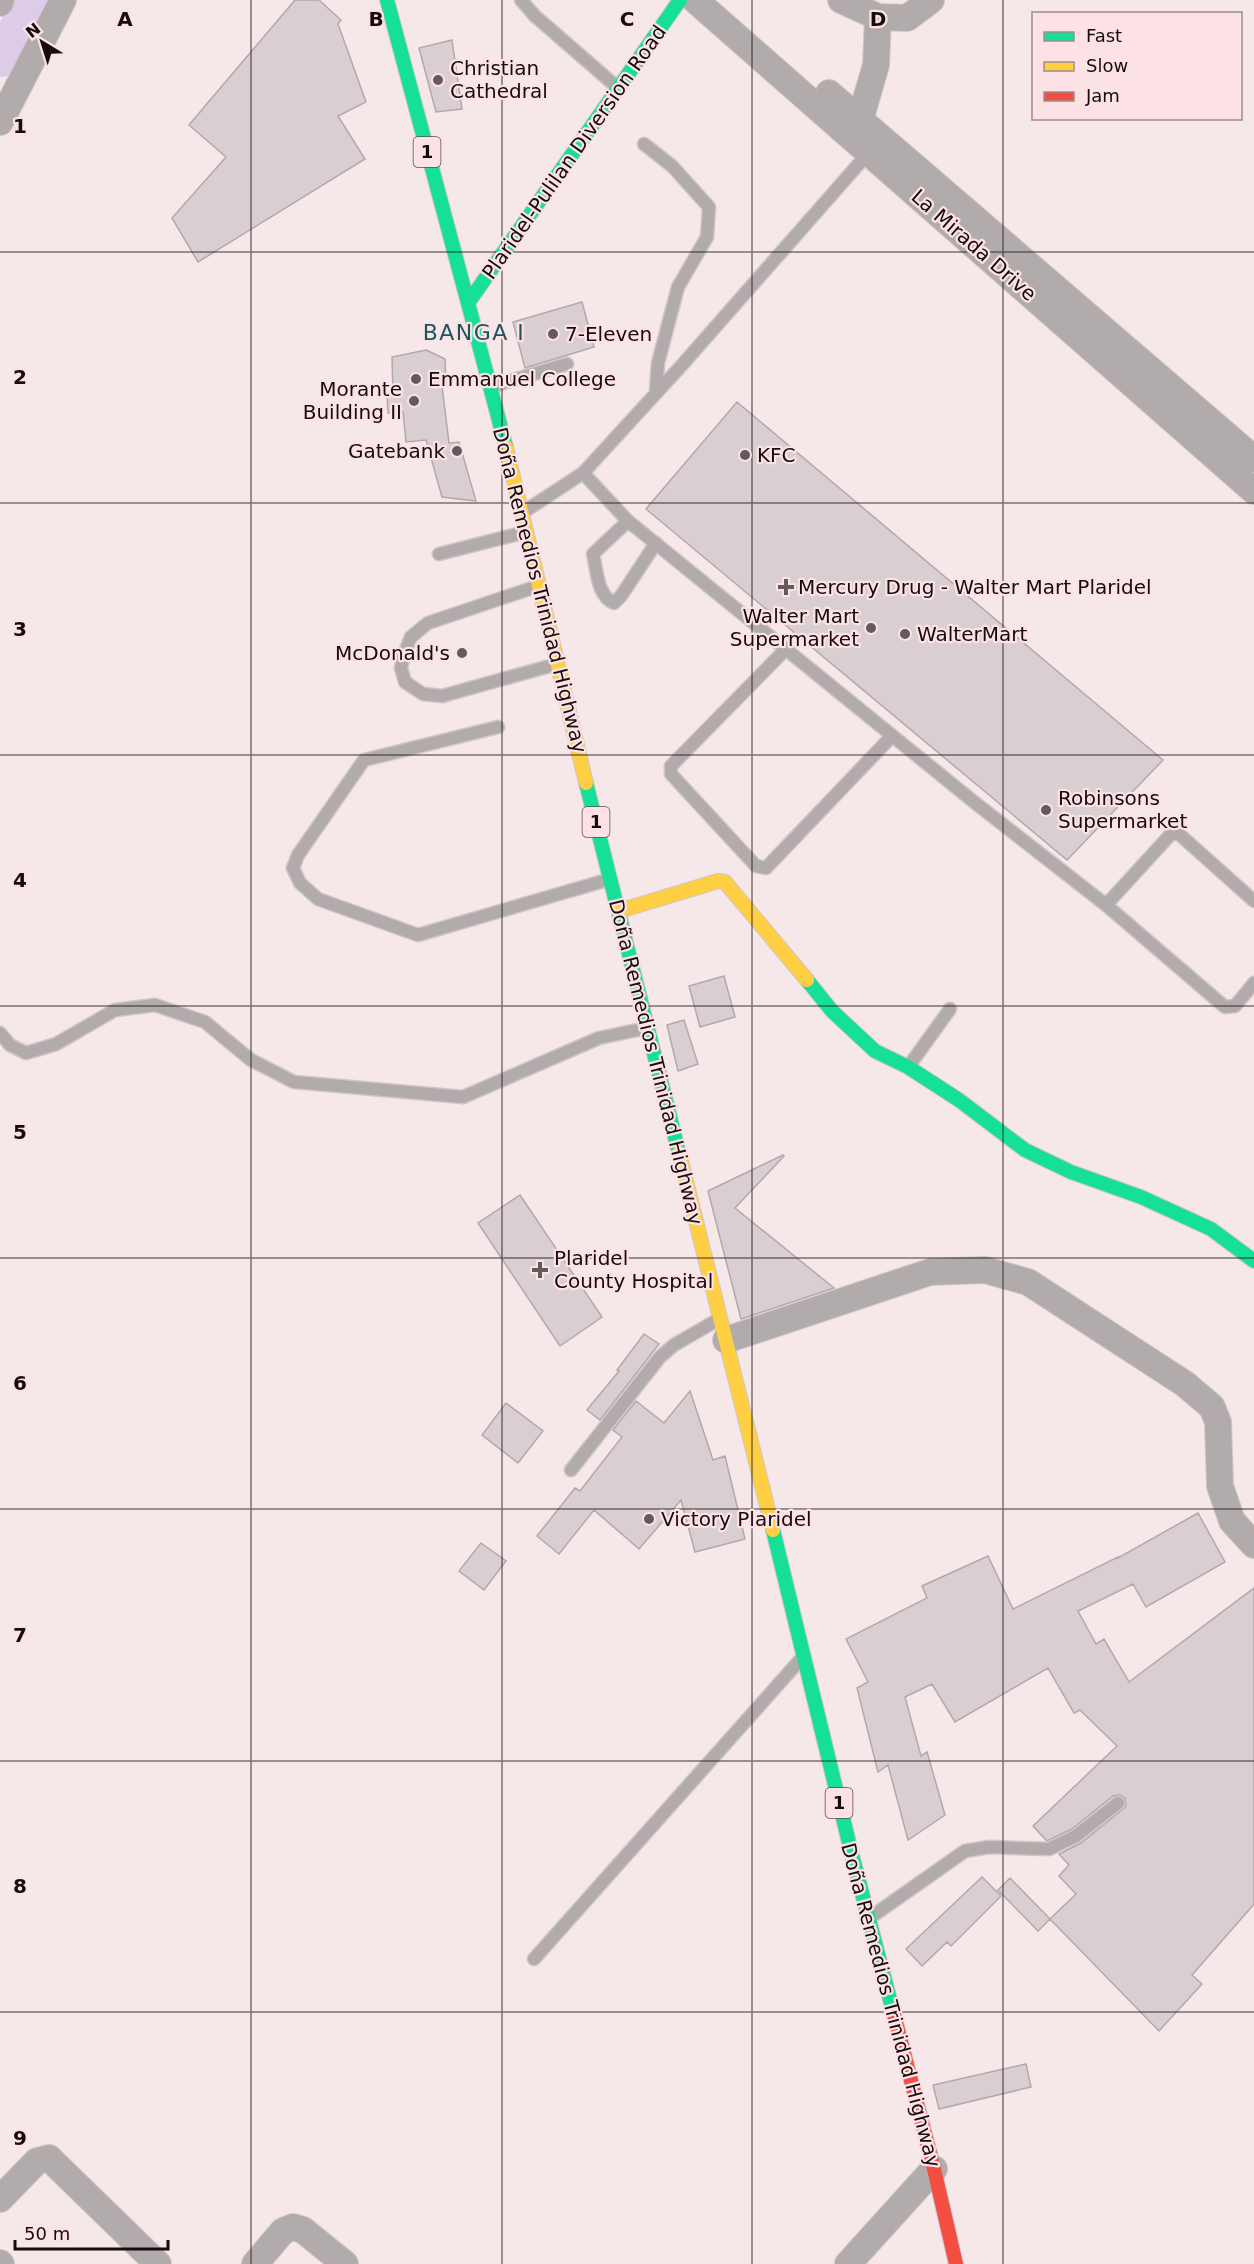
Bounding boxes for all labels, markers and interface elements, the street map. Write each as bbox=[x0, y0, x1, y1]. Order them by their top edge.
text: A bbox=[117, 7, 133, 31]
text: B bbox=[368, 7, 384, 31]
text: C bbox=[620, 7, 634, 31]
text: D bbox=[870, 7, 886, 31]
north arrow bbox=[12, 12, 72, 72]
legend bbox=[1032, 12, 1242, 120]
text: N bbox=[22, 19, 44, 42]
street label: Plaridel-Pulilan Diversion Road bbox=[477, 20, 671, 284]
text: Fast bbox=[1086, 25, 1122, 46]
text: Slow bbox=[1086, 55, 1128, 76]
place label: Christian Cathedral bbox=[450, 56, 548, 103]
marker: Christian Cathedral bbox=[431, 73, 445, 87]
text: Jam bbox=[1085, 85, 1120, 106]
text: 1 bbox=[13, 114, 27, 138]
road number: 1 bbox=[414, 137, 440, 167]
street label: La Mirada Drive bbox=[907, 184, 1041, 306]
district label: BANGA I bbox=[423, 320, 525, 345]
place label: 7-Eleven bbox=[565, 322, 652, 346]
marker: 7-Eleven bbox=[546, 327, 560, 341]
text: 2 bbox=[13, 365, 27, 389]
place label: Emmanuel College bbox=[428, 367, 616, 391]
marker: Emmanuel College bbox=[409, 372, 423, 386]
place label: Morante Building II bbox=[303, 377, 402, 424]
marker: Morante Building II bbox=[407, 394, 421, 408]
street label: Doña Remedios Trinidad Highway bbox=[488, 425, 592, 756]
place label: Gatebank bbox=[348, 439, 445, 463]
place label: KFC bbox=[757, 443, 796, 467]
marker: Gatebank bbox=[450, 444, 464, 458]
marker: KFC bbox=[738, 448, 752, 462]
place label: Mercury Drug - Walter Mart Plaridel bbox=[798, 575, 1152, 599]
marker: Mercury Drug - Walter Mart Plaridel bbox=[779, 580, 793, 594]
place label: Walter Mart Supermarket bbox=[730, 604, 859, 651]
text: 3 bbox=[13, 617, 27, 641]
marker: Walter Mart Supermarket bbox=[864, 621, 878, 635]
place label: WalterMart bbox=[917, 622, 1027, 646]
marker: WalterMart bbox=[898, 627, 912, 641]
place label: McDonald's bbox=[335, 641, 450, 665]
marker: McDonald's bbox=[455, 646, 469, 660]
place label: Robinsons Supermarket bbox=[1058, 786, 1187, 833]
marker: Robinsons Supermarket bbox=[1039, 803, 1053, 817]
road number: 1 bbox=[582, 807, 610, 837]
text: 4 bbox=[13, 868, 27, 892]
street label: Doña Remedios Trinidad Highway bbox=[604, 897, 708, 1228]
text: 5 bbox=[13, 1120, 27, 1144]
place label: Plaridel County Hospital bbox=[554, 1246, 713, 1293]
marker: Plaridel County Hospital bbox=[531, 1261, 549, 1279]
text: 6 bbox=[13, 1371, 27, 1395]
place label: Victory Plaridel bbox=[661, 1507, 812, 1531]
marker: Victory Plaridel bbox=[642, 1512, 656, 1526]
text: 7 bbox=[13, 1623, 27, 1647]
road number: 1 bbox=[826, 1788, 852, 1818]
street label: Doña Remedios Trinidad Highway bbox=[836, 1840, 946, 2170]
text: 8 bbox=[13, 1874, 27, 1898]
text: 9 bbox=[13, 2126, 27, 2150]
scale bar bbox=[15, 2213, 168, 2251]
text: 50 m bbox=[24, 2223, 70, 2244]

